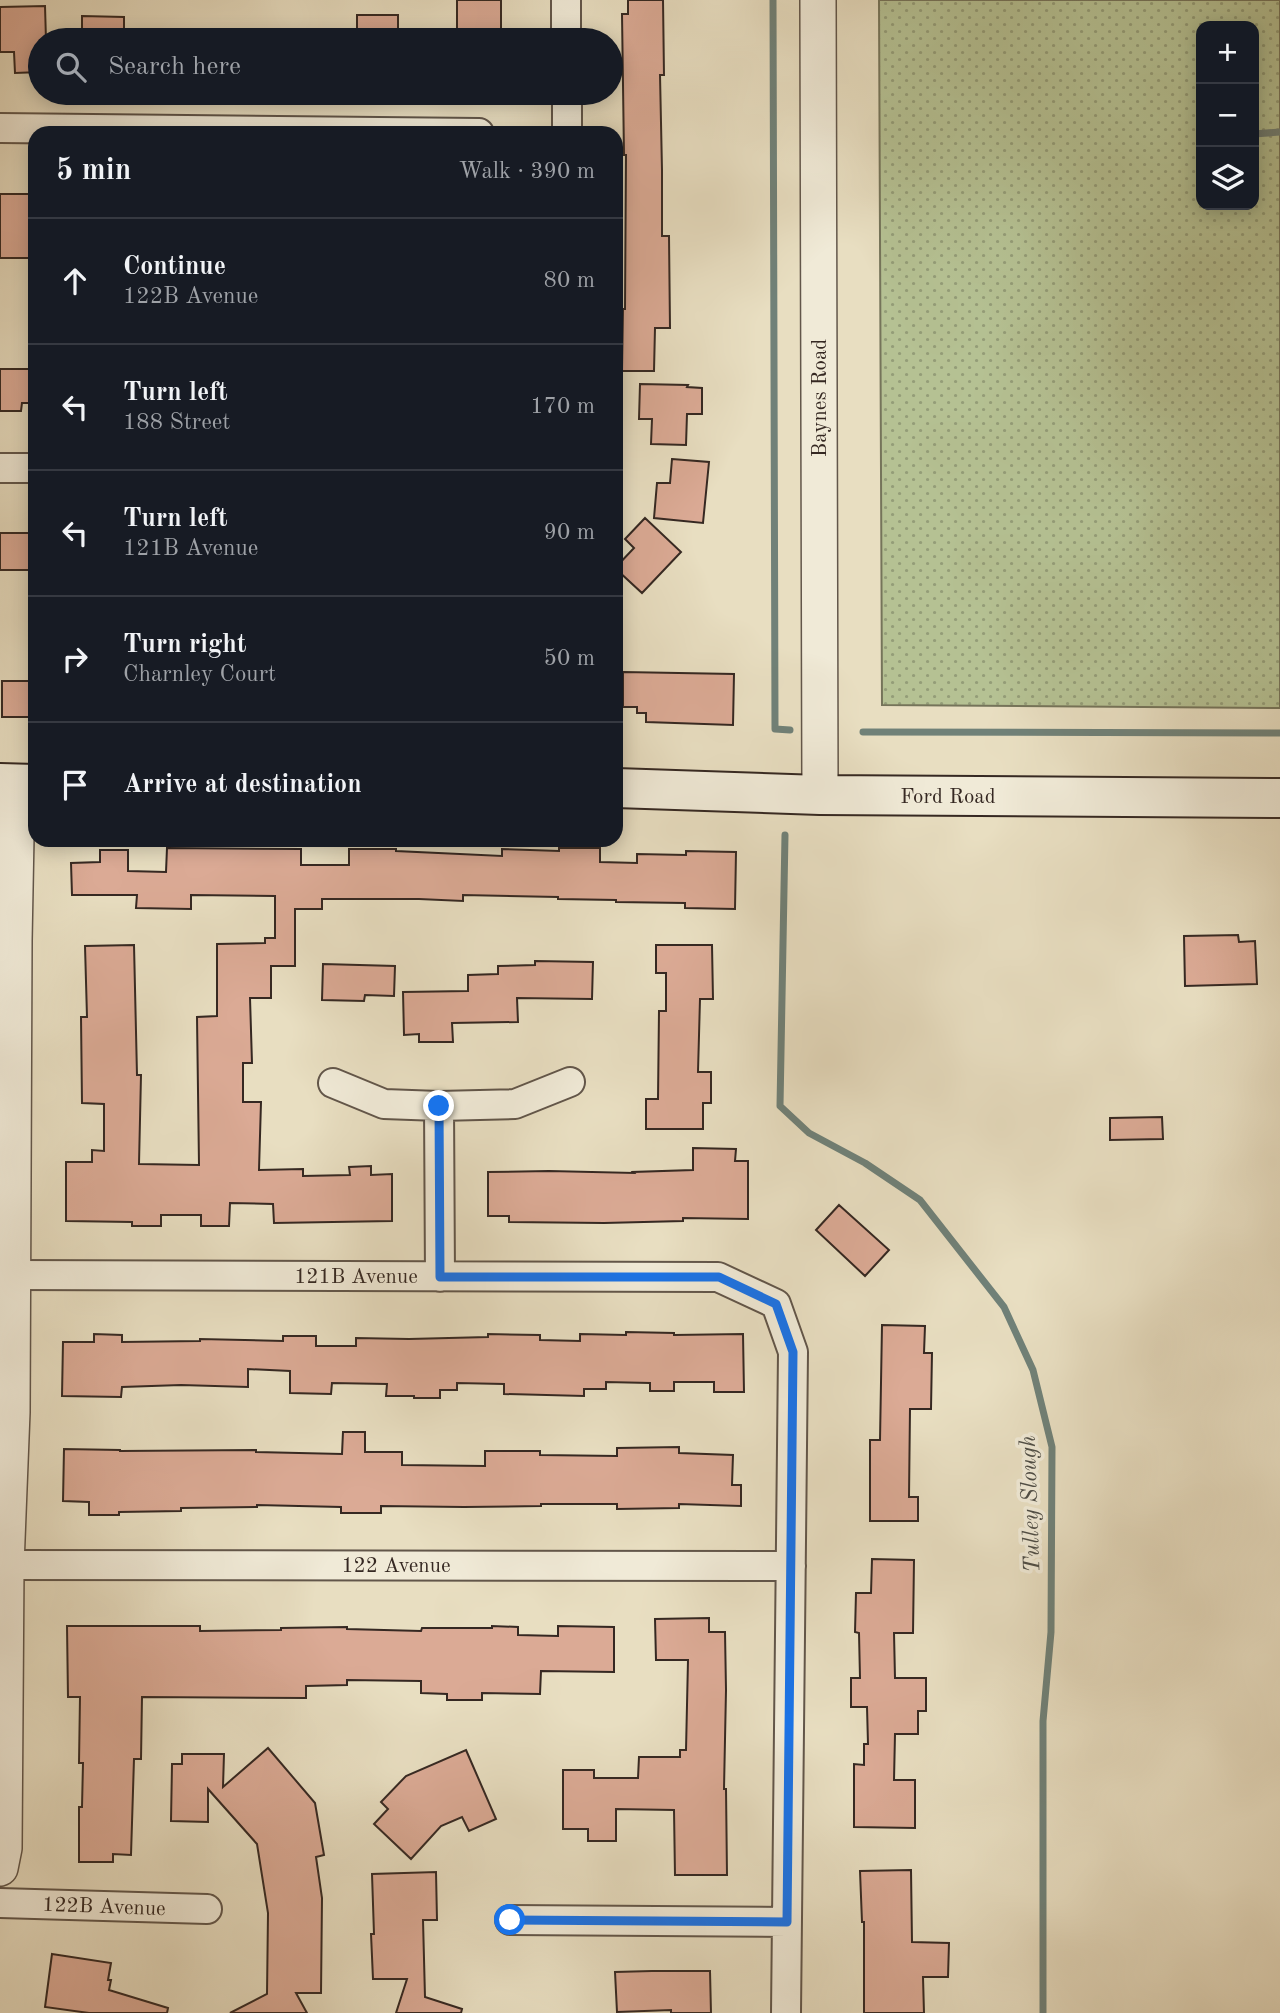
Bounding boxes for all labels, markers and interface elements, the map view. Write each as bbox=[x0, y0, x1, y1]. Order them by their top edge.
map controls bbox=[1196, 21, 1259, 210]
button: + bbox=[1196, 21, 1259, 84]
search box bbox=[28, 28, 623, 105]
icon: search bbox=[52, 48, 90, 86]
text: Search here bbox=[108, 54, 241, 80]
button: − bbox=[1196, 84, 1259, 147]
button: layers bbox=[1196, 147, 1259, 210]
text: 5 min bbox=[56, 156, 131, 186]
text: Walk · 390 m bbox=[459, 160, 595, 183]
text: Continue bbox=[123, 254, 226, 280]
icon: ahead bbox=[56, 262, 94, 300]
text: 80 m bbox=[544, 269, 595, 292]
text: 122B Avenue bbox=[123, 285, 258, 308]
street label: Baynes Road bbox=[810, 339, 831, 457]
text: Turn left bbox=[123, 380, 228, 406]
icon: left bbox=[56, 388, 94, 426]
text: 170 m bbox=[530, 395, 595, 418]
text: 188 Street bbox=[123, 411, 230, 434]
text: Turn left bbox=[123, 506, 228, 532]
icon: left bbox=[56, 514, 94, 552]
text: 90 m bbox=[544, 521, 595, 544]
text: 121B Avenue bbox=[123, 537, 258, 560]
text: Turn right bbox=[123, 632, 246, 658]
icon: right bbox=[56, 640, 94, 678]
text: 50 m bbox=[544, 647, 595, 670]
text: Charnley Court bbox=[123, 663, 276, 686]
icon: arrive bbox=[56, 766, 94, 804]
text: Arrive at destination bbox=[123, 772, 362, 798]
street label: Ford Road bbox=[900, 787, 996, 808]
route end bbox=[423, 1090, 454, 1121]
street label: 121B Avenue bbox=[294, 1267, 418, 1288]
water label: Tulley Slough bbox=[1017, 1435, 1045, 1573]
street label: 122 Avenue bbox=[341, 1556, 451, 1577]
street label: 122B Avenue bbox=[42, 1895, 166, 1920]
route start bbox=[494, 1904, 525, 1935]

